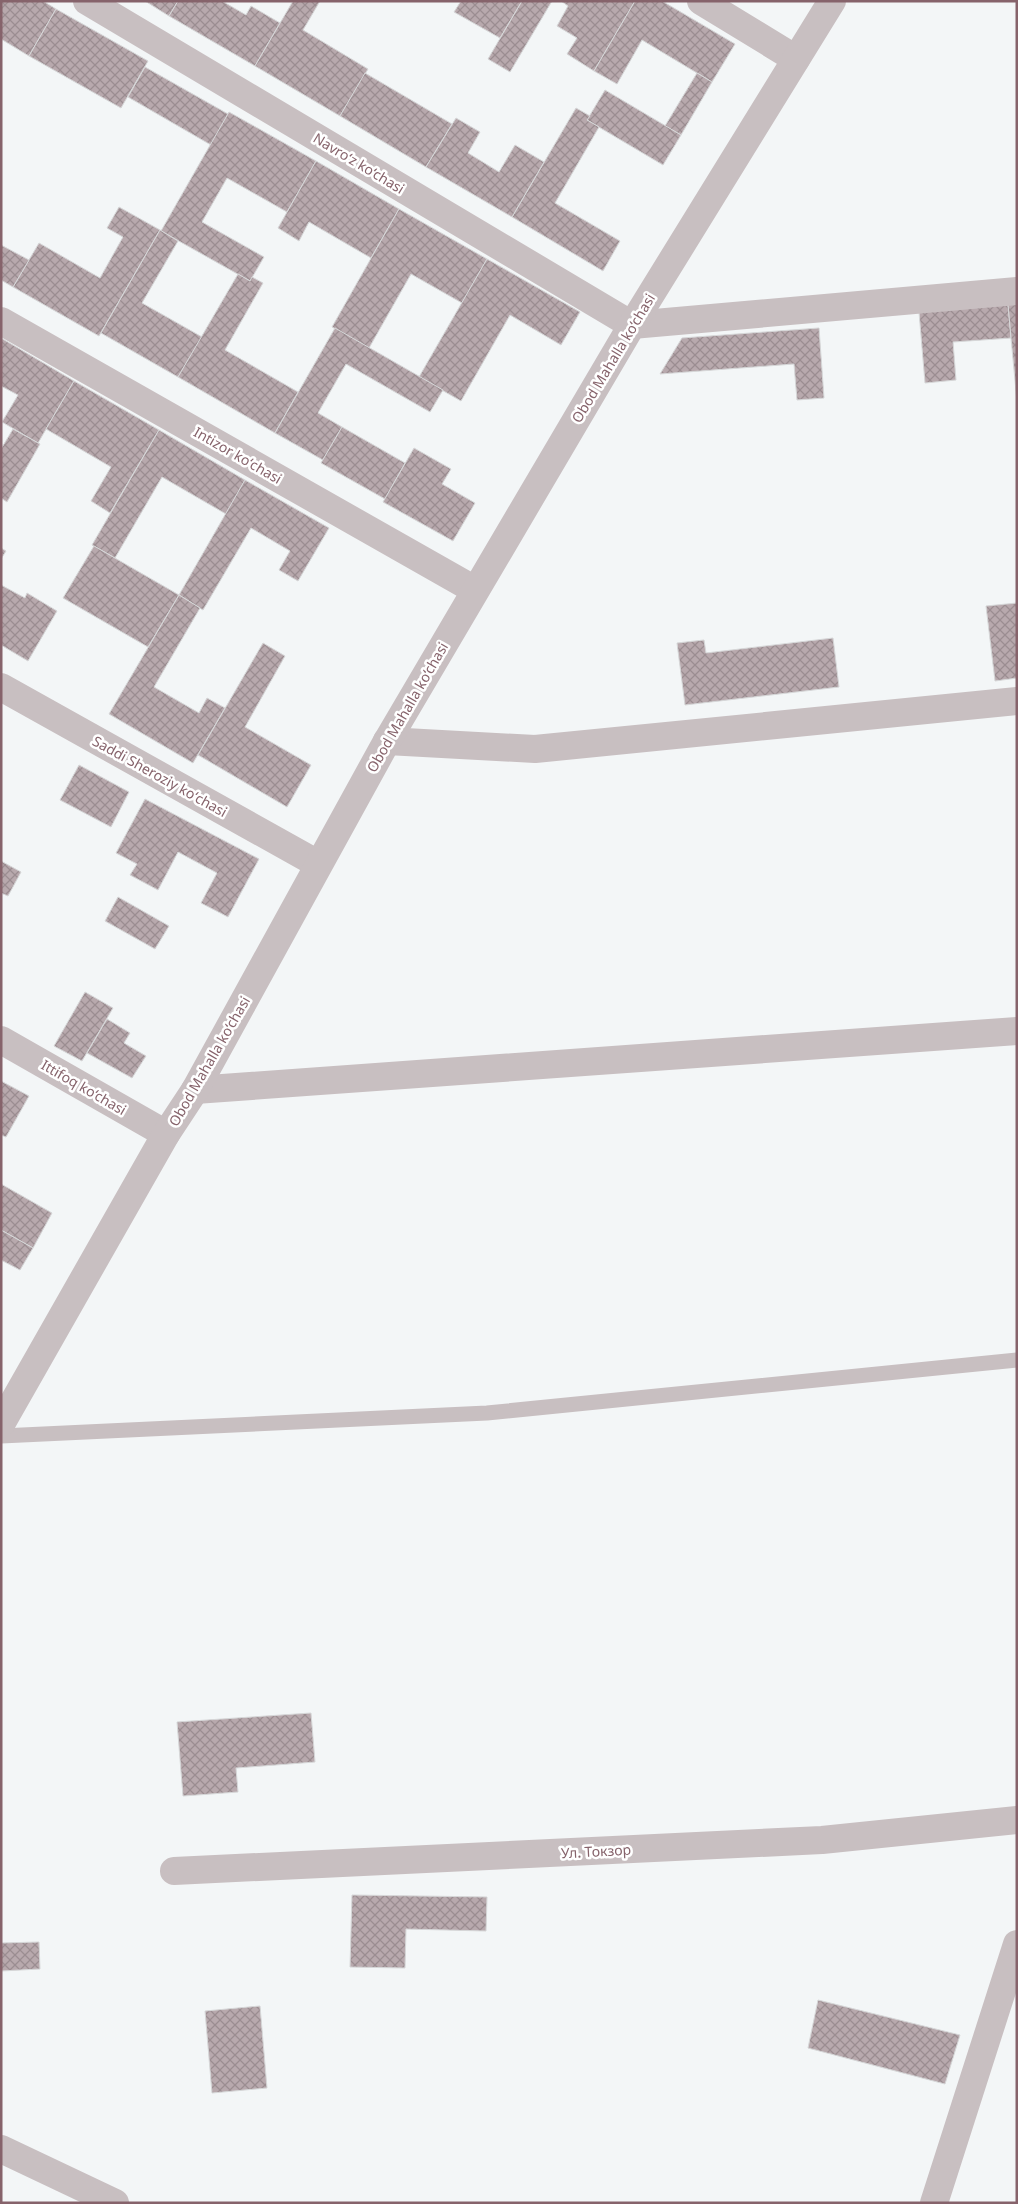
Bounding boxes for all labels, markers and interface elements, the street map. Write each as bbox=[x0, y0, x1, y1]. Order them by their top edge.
street label: Navro‘z ko‘chasi bbox=[310, 128, 408, 198]
street label: Obod Mahalla ko‘chasi bbox=[567, 290, 659, 426]
street label: Intizor koʻchasi bbox=[191, 422, 285, 488]
street label: Obod Mahalla ko‘chasi bbox=[362, 639, 452, 775]
street label: Saddi Sheroziy koʻchasi bbox=[89, 731, 231, 821]
street label: Obod Mahalla ko‘chasi bbox=[164, 993, 254, 1129]
street label: Ittifoq ko‘chasi bbox=[38, 1055, 130, 1119]
street label: Ул. Токзор bbox=[560, 1840, 632, 1862]

